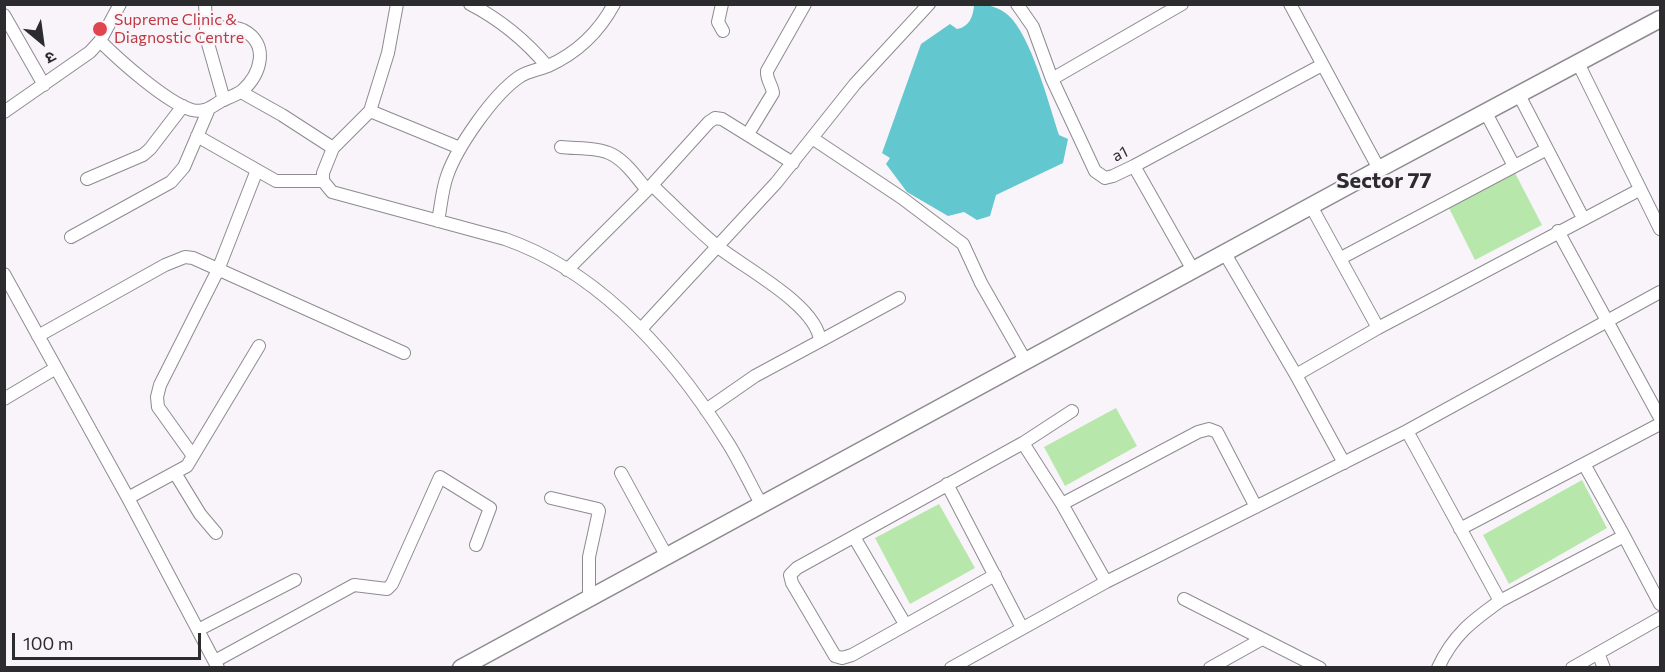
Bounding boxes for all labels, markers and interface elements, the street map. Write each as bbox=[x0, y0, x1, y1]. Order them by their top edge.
place label: Supreme Clinic & Diagnostic Centre bbox=[114, 10, 244, 48]
north arrow bbox=[12, 12, 72, 72]
marker: Supreme Clinic & Diagnostic Centre bbox=[91, 20, 109, 38]
text: उ bbox=[42, 48, 60, 69]
street label: a1 bbox=[1109, 142, 1131, 166]
district label: Sector 77 bbox=[1336, 168, 1432, 194]
scale bar bbox=[15, 621, 204, 659]
text: 100 m bbox=[23, 632, 73, 654]

